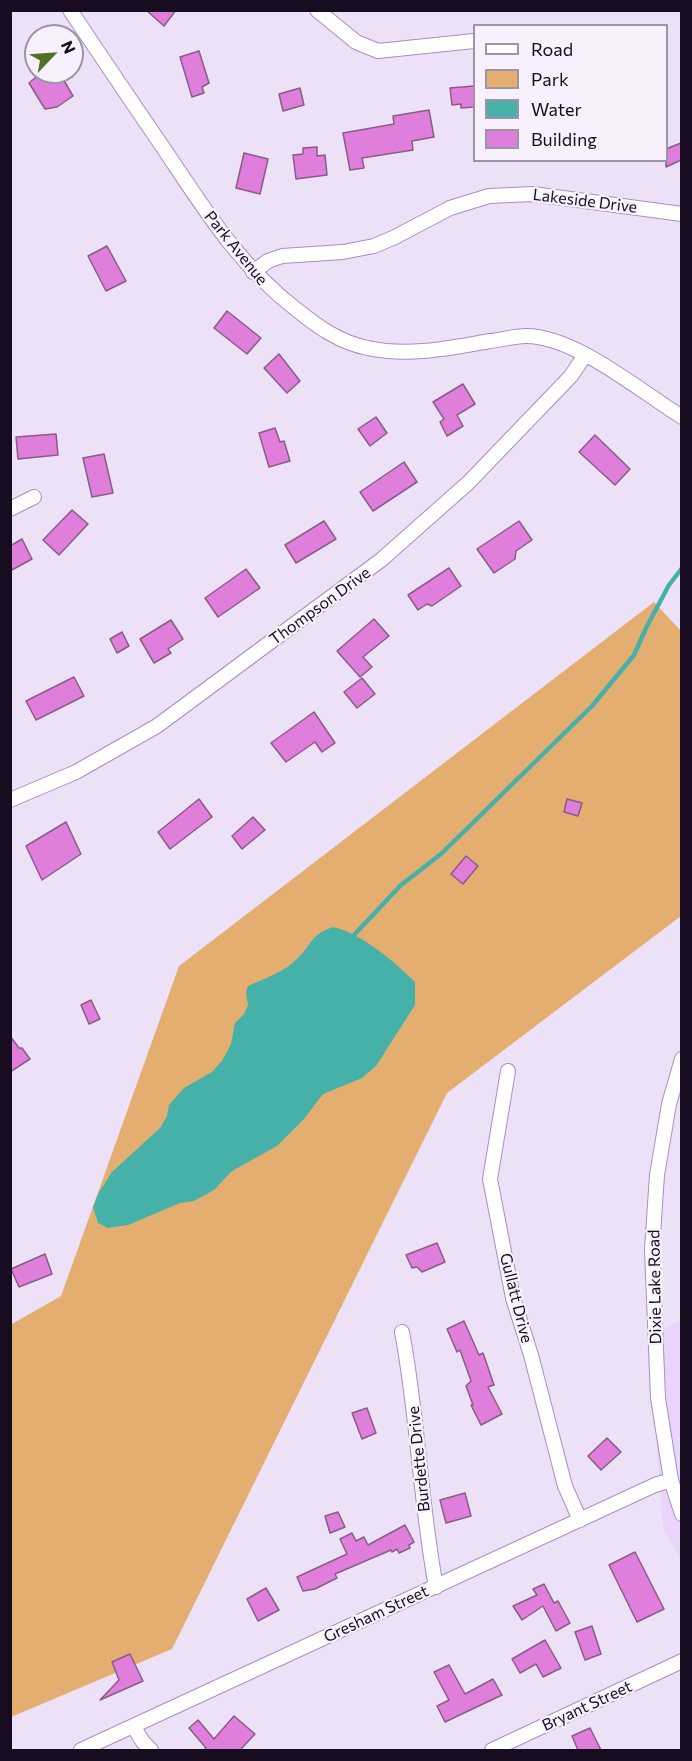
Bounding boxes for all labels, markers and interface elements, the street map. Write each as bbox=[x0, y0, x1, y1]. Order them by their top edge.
north arrow bbox=[24, 24, 84, 84]
legend bbox=[473, 24, 668, 162]
text: N bbox=[58, 38, 80, 56]
text: Road bbox=[531, 38, 573, 60]
text: Park bbox=[531, 68, 569, 90]
text: Water bbox=[531, 98, 582, 120]
text: Building bbox=[531, 128, 597, 150]
street label: Lakeside Drive bbox=[532, 185, 638, 217]
street label: Park Avenue bbox=[200, 207, 272, 289]
street label: Thompson Drive bbox=[266, 563, 374, 649]
street label: Dixie Lake Road bbox=[644, 1229, 666, 1345]
street label: Gullatt Drive bbox=[496, 1251, 536, 1345]
street label: Burdette Drive bbox=[404, 1405, 434, 1513]
street label: Gresham Street bbox=[321, 1581, 431, 1647]
street label: Bryant Street bbox=[539, 1677, 635, 1735]

